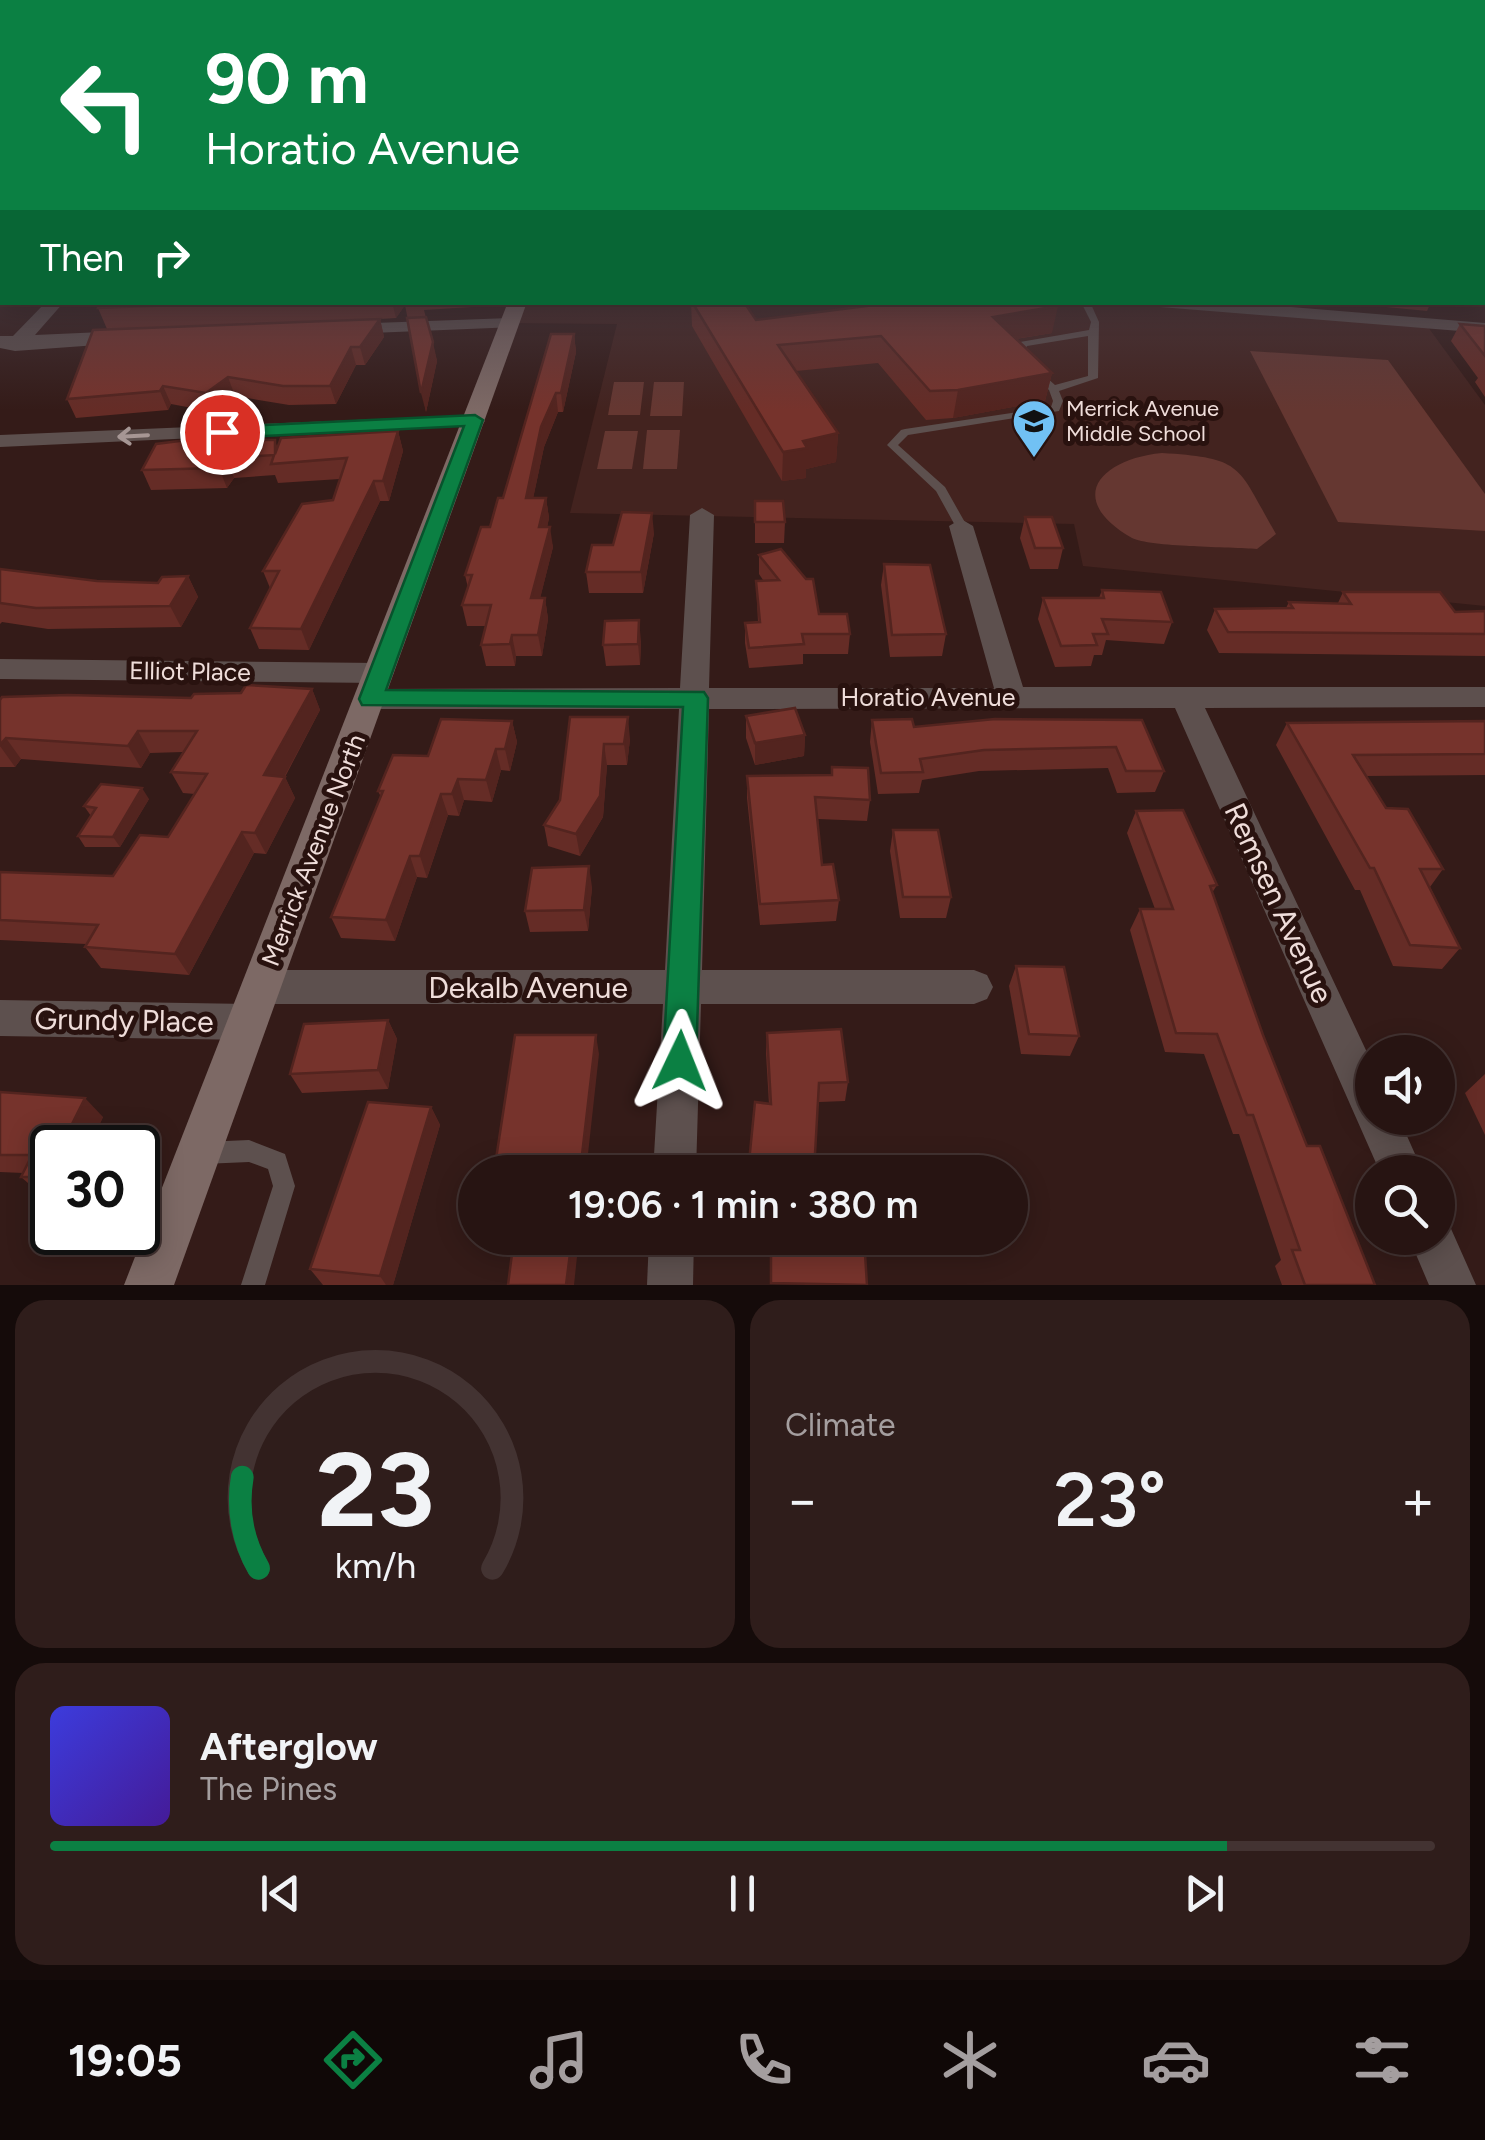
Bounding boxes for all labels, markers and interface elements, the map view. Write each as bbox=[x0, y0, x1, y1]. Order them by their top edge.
text: 90 m bbox=[205, 36, 369, 121]
icon: left bbox=[40, 40, 170, 170]
text: Horatio Avenue bbox=[205, 121, 520, 175]
icon: right bbox=[144, 230, 199, 285]
text: Then bbox=[40, 235, 124, 281]
pin bbox=[180, 390, 265, 475]
place label: Merrick Avenue Middle School bbox=[1066, 395, 1219, 447]
school or university icon: Merrick Avenue Middle School bbox=[1011, 398, 1057, 459]
icon: arrive bbox=[195, 405, 250, 460]
one-way arrow bbox=[117, 427, 149, 446]
street label: Elliot Place bbox=[129, 655, 251, 687]
street label: Horatio Avenue bbox=[841, 682, 1015, 712]
street label: Merrick Avenue North bbox=[255, 730, 371, 970]
street label: Remsen Avenue bbox=[1216, 797, 1342, 1009]
street label: Dekalb Avenue bbox=[428, 969, 628, 1006]
street label: Grundy Place bbox=[34, 1000, 214, 1040]
position arrow bbox=[628, 1009, 732, 1113]
map controls bbox=[1355, 1035, 1455, 1255]
button: sound bbox=[1355, 1035, 1455, 1135]
speed limit sign: 30 bbox=[30, 1125, 160, 1255]
button: search bbox=[1355, 1155, 1455, 1255]
text: 19:06 · 1 min · 380 m bbox=[568, 1182, 918, 1228]
text: Climate bbox=[785, 1406, 896, 1444]
text: 23 bbox=[316, 1427, 434, 1552]
text: 23° bbox=[1054, 1455, 1166, 1545]
text: − bbox=[785, 1467, 819, 1533]
text: + bbox=[1401, 1467, 1435, 1533]
text: km/h bbox=[334, 1544, 416, 1587]
text: Afterglow bbox=[200, 1724, 378, 1770]
text: The Pines bbox=[200, 1770, 337, 1808]
icon: previous bbox=[253, 1866, 308, 1921]
icon: pause bbox=[715, 1866, 770, 1921]
icon: next bbox=[1177, 1866, 1232, 1921]
icon: directions bbox=[318, 2025, 388, 2095]
icon: music bbox=[524, 2025, 594, 2095]
icon: phone bbox=[729, 2025, 799, 2095]
icon: climate bbox=[935, 2025, 1005, 2095]
icon: car bbox=[1141, 2025, 1211, 2095]
icon: filters bbox=[1347, 2025, 1417, 2095]
text: 19:05 bbox=[68, 2033, 182, 2087]

